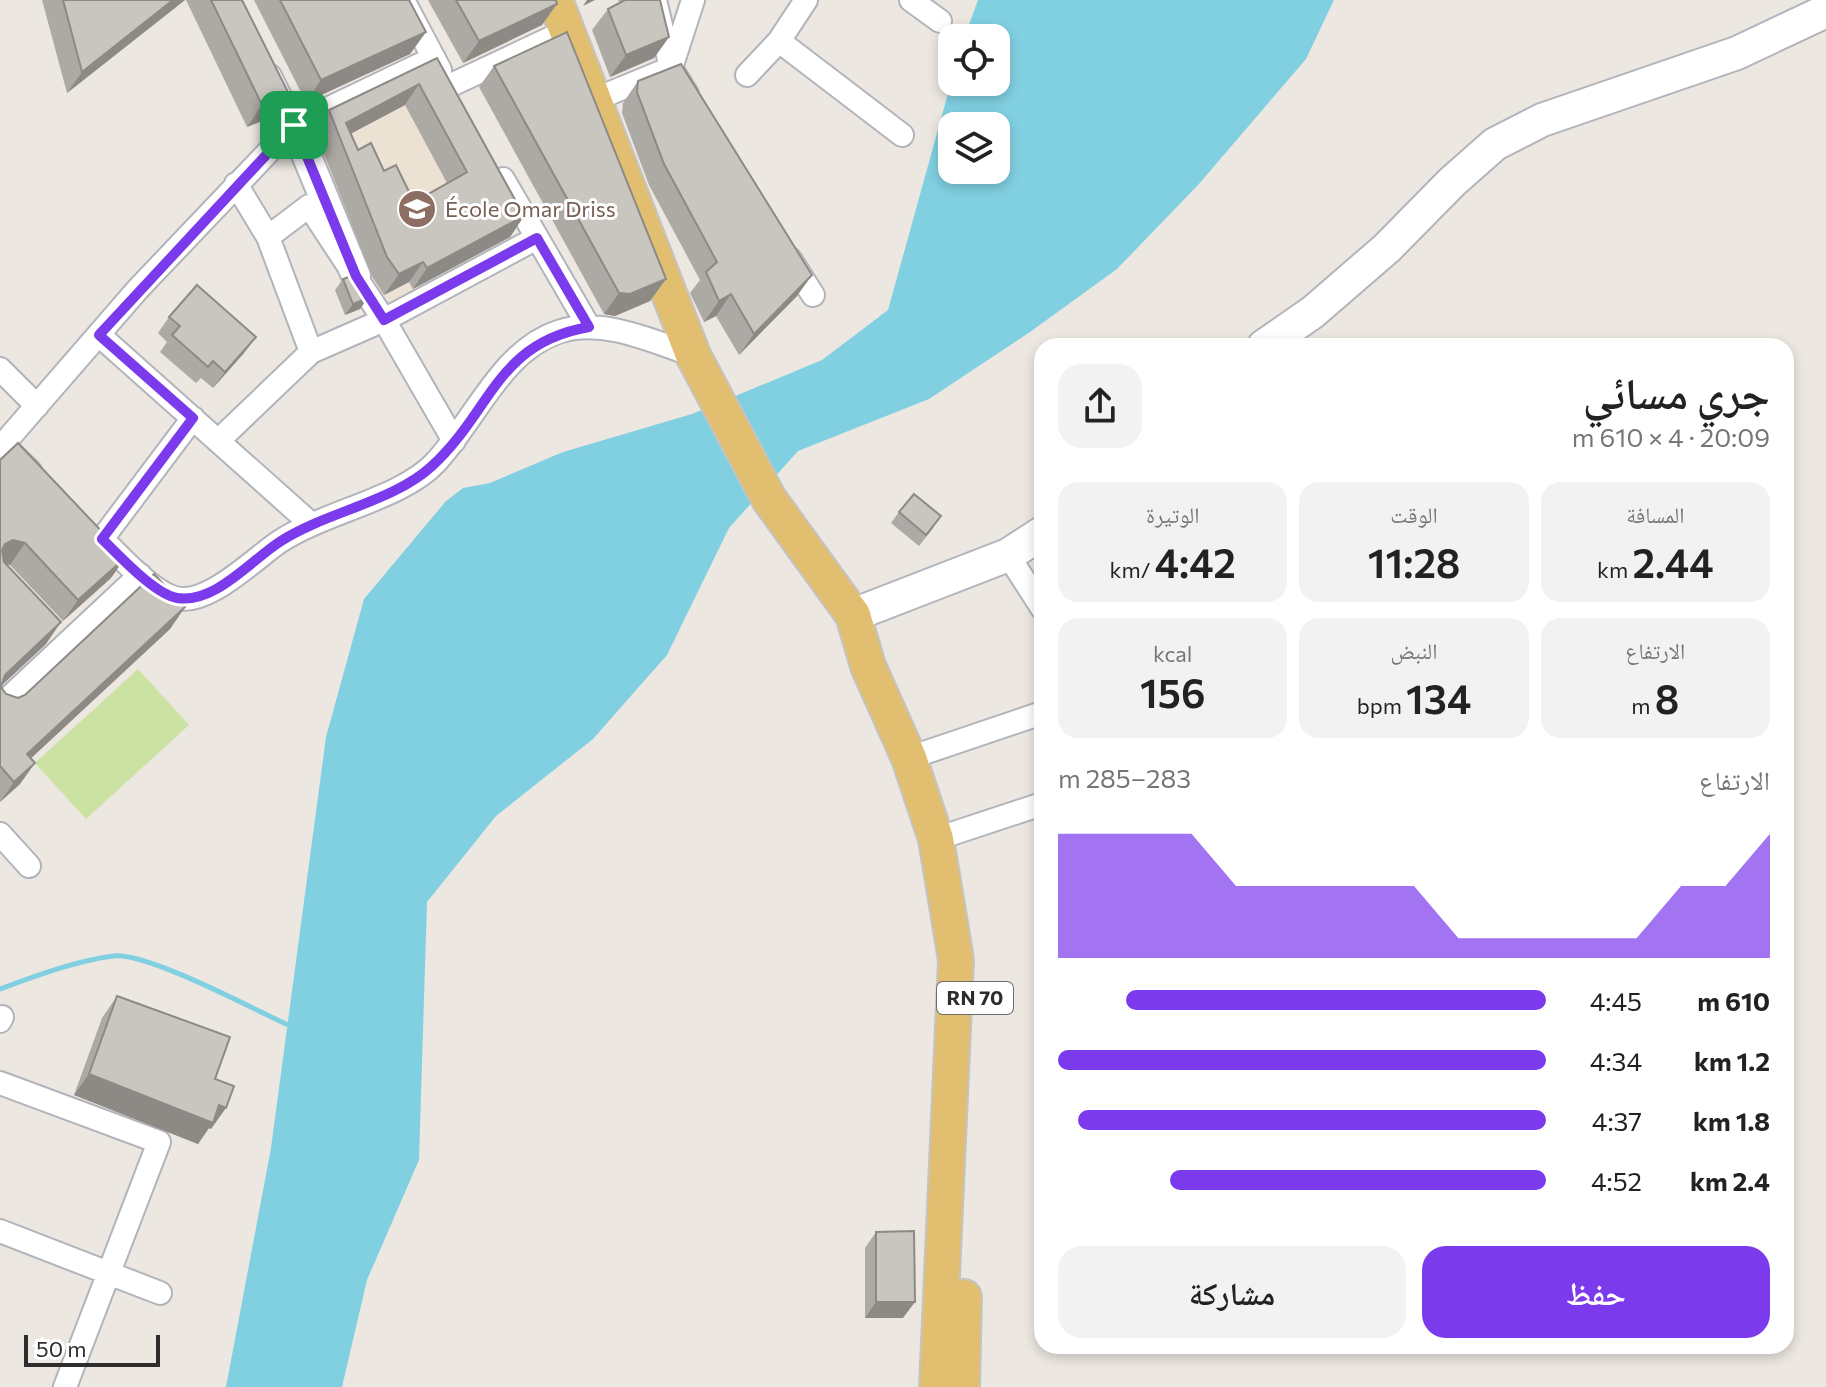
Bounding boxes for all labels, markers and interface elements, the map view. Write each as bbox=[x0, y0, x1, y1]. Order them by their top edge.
map controls bbox=[938, 24, 1010, 184]
button: locate bbox=[938, 24, 1010, 96]
pin bbox=[260, 91, 328, 159]
icon: arrive bbox=[272, 103, 316, 147]
button: layers bbox=[938, 112, 1010, 184]
school or university icon: École Omar Driss bbox=[396, 188, 438, 230]
place label: École Omar Driss bbox=[445, 195, 616, 222]
button: share bbox=[1058, 364, 1142, 448]
text: جري مسائي bbox=[1583, 364, 1770, 418]
text: 20:09 · 4 × 610 m bbox=[1572, 421, 1770, 452]
text: الوتيرة bbox=[1146, 501, 1199, 528]
text: الوقت bbox=[1390, 501, 1438, 528]
text: المسافة bbox=[1626, 501, 1685, 528]
text: 4:42 bbox=[1155, 537, 1236, 586]
text: 11:28 bbox=[1368, 537, 1460, 586]
text: 2.44 bbox=[1632, 537, 1714, 586]
text: /km bbox=[1110, 556, 1155, 583]
text: km bbox=[1597, 556, 1632, 583]
text: النبض bbox=[1391, 637, 1437, 664]
text: الارتفاع bbox=[1625, 637, 1685, 664]
text: kcal bbox=[1153, 640, 1192, 667]
text: 156 bbox=[1140, 667, 1205, 716]
text: 134 bbox=[1406, 673, 1471, 722]
text: 8 bbox=[1655, 673, 1679, 722]
text: bpm bbox=[1357, 692, 1406, 719]
text: m bbox=[1631, 692, 1655, 719]
text: 283–285 m bbox=[1058, 762, 1191, 793]
text: الارتفاع bbox=[1699, 764, 1770, 795]
road number: RN 70 bbox=[937, 982, 1013, 1014]
text: 4:45 bbox=[1590, 985, 1642, 1016]
text: 610 m bbox=[1697, 985, 1770, 1016]
text: 4:34 bbox=[1590, 1045, 1642, 1076]
text: 1.2 km bbox=[1694, 1045, 1770, 1076]
text: 4:37 bbox=[1592, 1105, 1642, 1136]
text: 1.8 km bbox=[1693, 1105, 1770, 1136]
text: 4:52 bbox=[1591, 1165, 1642, 1196]
text: 2.4 km bbox=[1690, 1165, 1770, 1196]
button: مشاركة bbox=[1058, 1246, 1406, 1338]
button: حفظ bbox=[1422, 1246, 1770, 1338]
scale bar bbox=[24, 1331, 160, 1367]
text: 50 m bbox=[36, 1335, 86, 1362]

